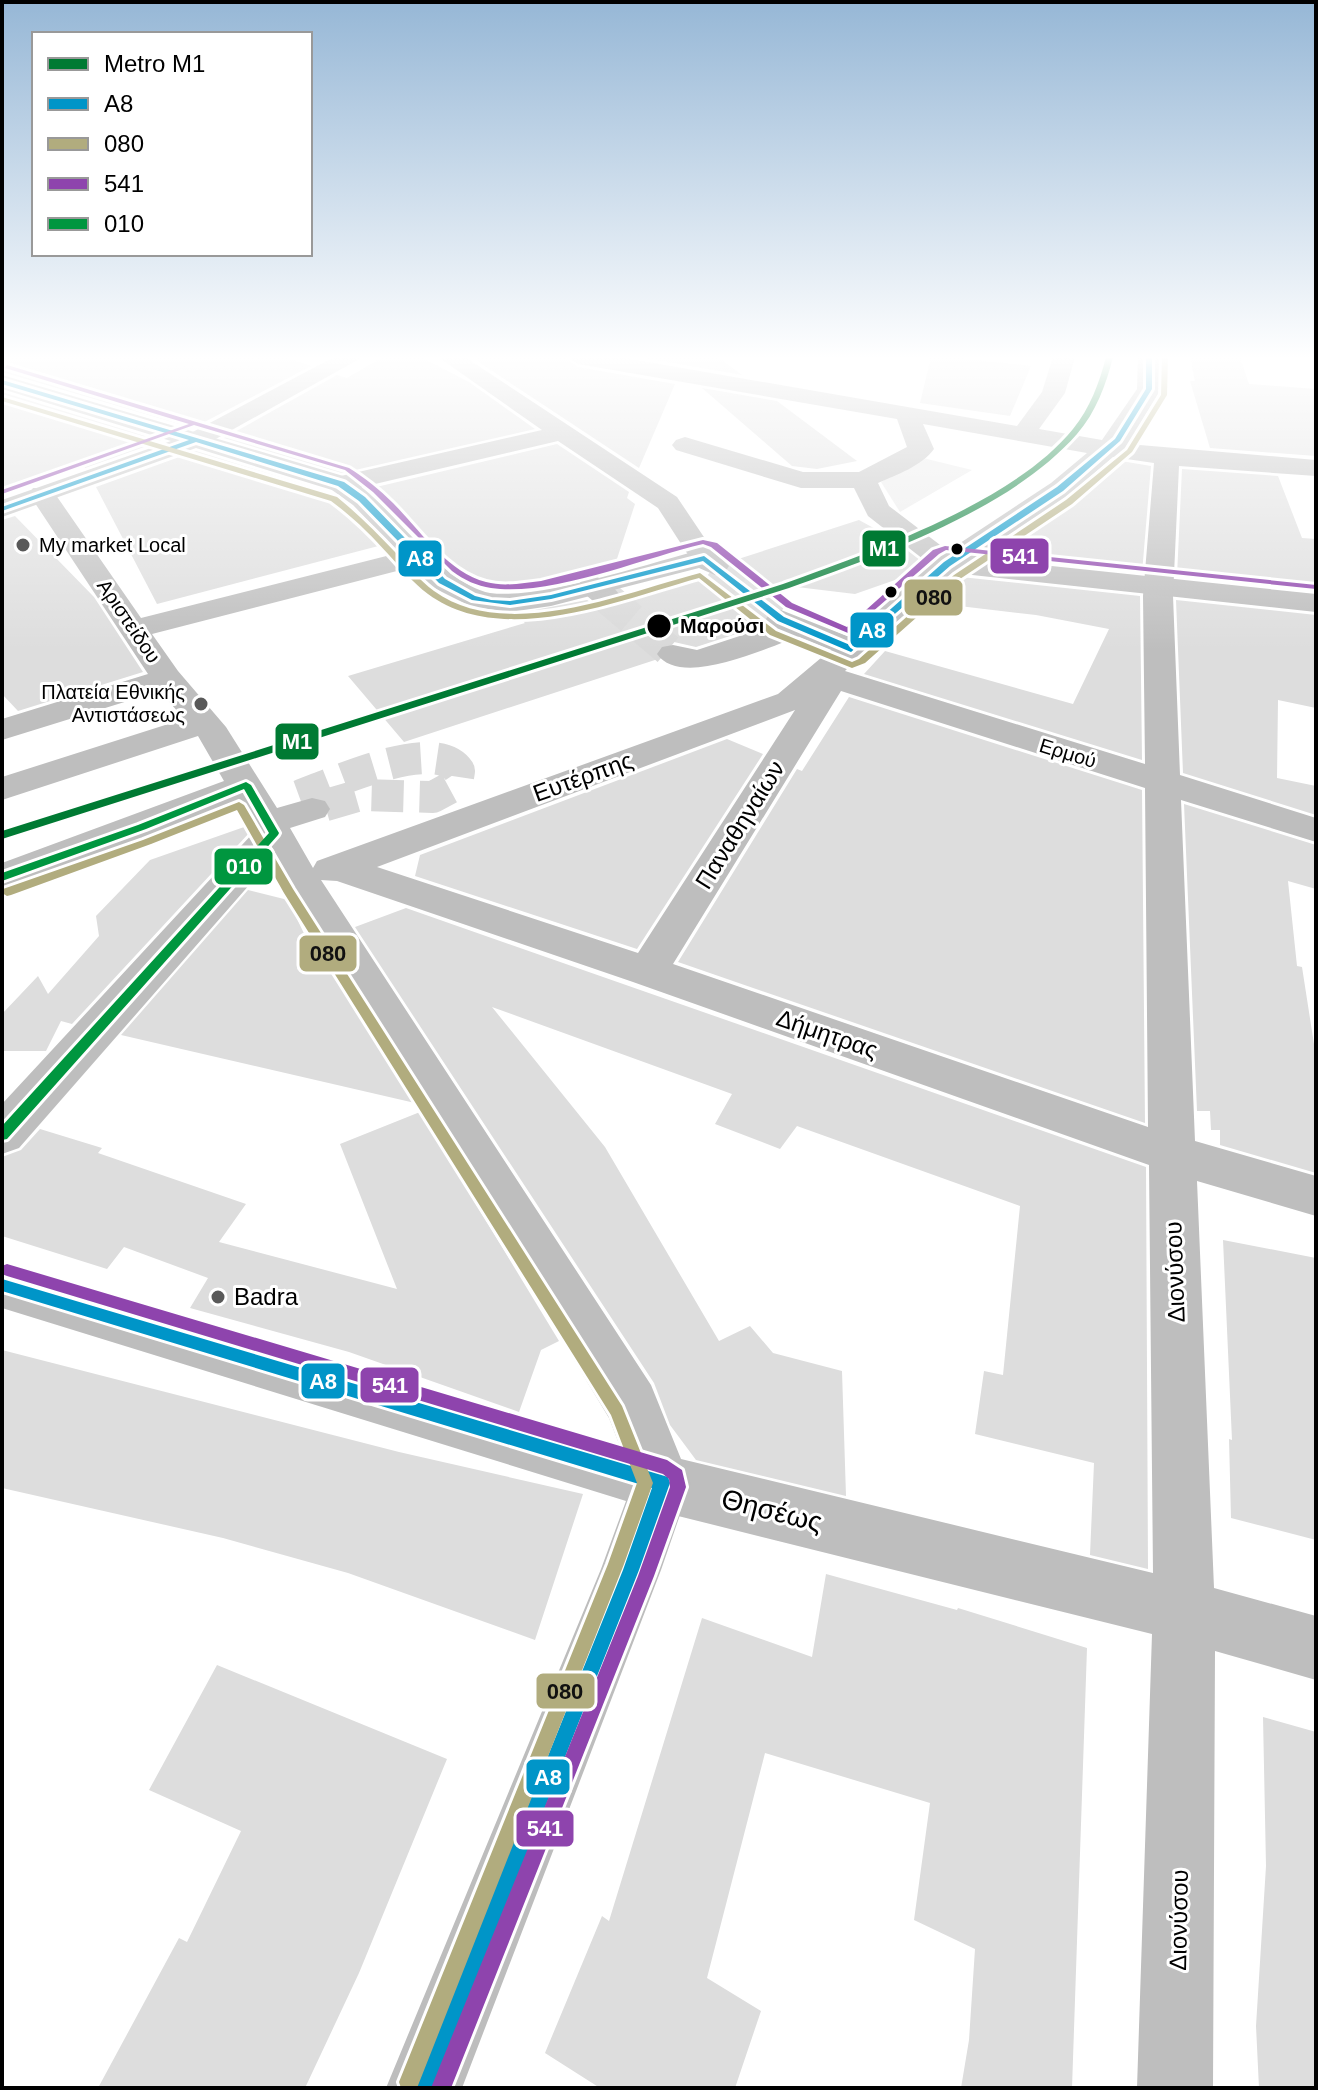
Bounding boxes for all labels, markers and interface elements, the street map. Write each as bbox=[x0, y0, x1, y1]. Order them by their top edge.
legend bbox=[32, 32, 312, 256]
text: Metro Μ1 bbox=[104, 50, 205, 77]
text: A8 bbox=[104, 90, 133, 117]
text: 080 bbox=[104, 130, 144, 157]
text: 541 bbox=[104, 170, 144, 197]
text: 010 bbox=[104, 210, 144, 237]
line badge: Μ1 bbox=[861, 529, 907, 568]
place label: My market Local bbox=[39, 534, 186, 556]
marker: My market Local bbox=[14, 536, 32, 554]
text: Μ1 bbox=[869, 536, 899, 561]
line badge: 541 bbox=[989, 537, 1050, 575]
line badge: A8 bbox=[397, 539, 443, 578]
unlabelled marker bbox=[949, 541, 965, 557]
text: 541 bbox=[1002, 544, 1038, 569]
text: A8 bbox=[406, 546, 434, 571]
street label: Αριστείδου bbox=[93, 575, 165, 667]
line badge: 080 bbox=[903, 578, 964, 617]
unlabelled marker bbox=[883, 584, 899, 600]
text: 080 bbox=[916, 585, 952, 610]
line badge: A8 bbox=[849, 611, 895, 649]
marker: Μαρούσι bbox=[645, 612, 673, 640]
place label: Μαρούσι bbox=[680, 615, 764, 637]
text: A8 bbox=[858, 618, 886, 643]
place label: Πλατεία Εθνικής Αντιστάσεως bbox=[41, 681, 185, 726]
marker: Πλατεία Εθνικής Αντιστάσεως bbox=[192, 695, 210, 713]
line badge: Μ1 bbox=[274, 722, 320, 761]
text: Μ1 bbox=[282, 729, 312, 754]
street label: Ερμού bbox=[1037, 734, 1099, 772]
street label: Ευτέρπης bbox=[529, 746, 636, 807]
street label: Παναθηναίων bbox=[690, 756, 790, 894]
line badge: 010 bbox=[213, 847, 274, 886]
text: 010 bbox=[226, 854, 262, 879]
line badge: 080 bbox=[298, 934, 358, 973]
text: 080 bbox=[310, 941, 346, 966]
street label: Δήμητρας bbox=[773, 1004, 881, 1063]
street label: Διονύσου bbox=[1159, 1221, 1190, 1323]
place label: Badra bbox=[234, 1283, 299, 1310]
marker: Badra bbox=[209, 1288, 227, 1306]
line badge: A8 bbox=[300, 1362, 346, 1400]
line badge: 541 bbox=[359, 1366, 420, 1404]
text: A8 bbox=[309, 1369, 337, 1394]
text: 541 bbox=[372, 1373, 408, 1398]
street label: Θησέως bbox=[718, 1483, 825, 1538]
line badge: 080 bbox=[535, 1672, 596, 1710]
text: 080 bbox=[547, 1679, 583, 1704]
line badge: A8 bbox=[525, 1758, 571, 1796]
text: A8 bbox=[534, 1765, 562, 1790]
line badge: 541 bbox=[515, 1809, 575, 1848]
text: 541 bbox=[527, 1816, 563, 1841]
street label: Διονύσου bbox=[1164, 1869, 1193, 1971]

